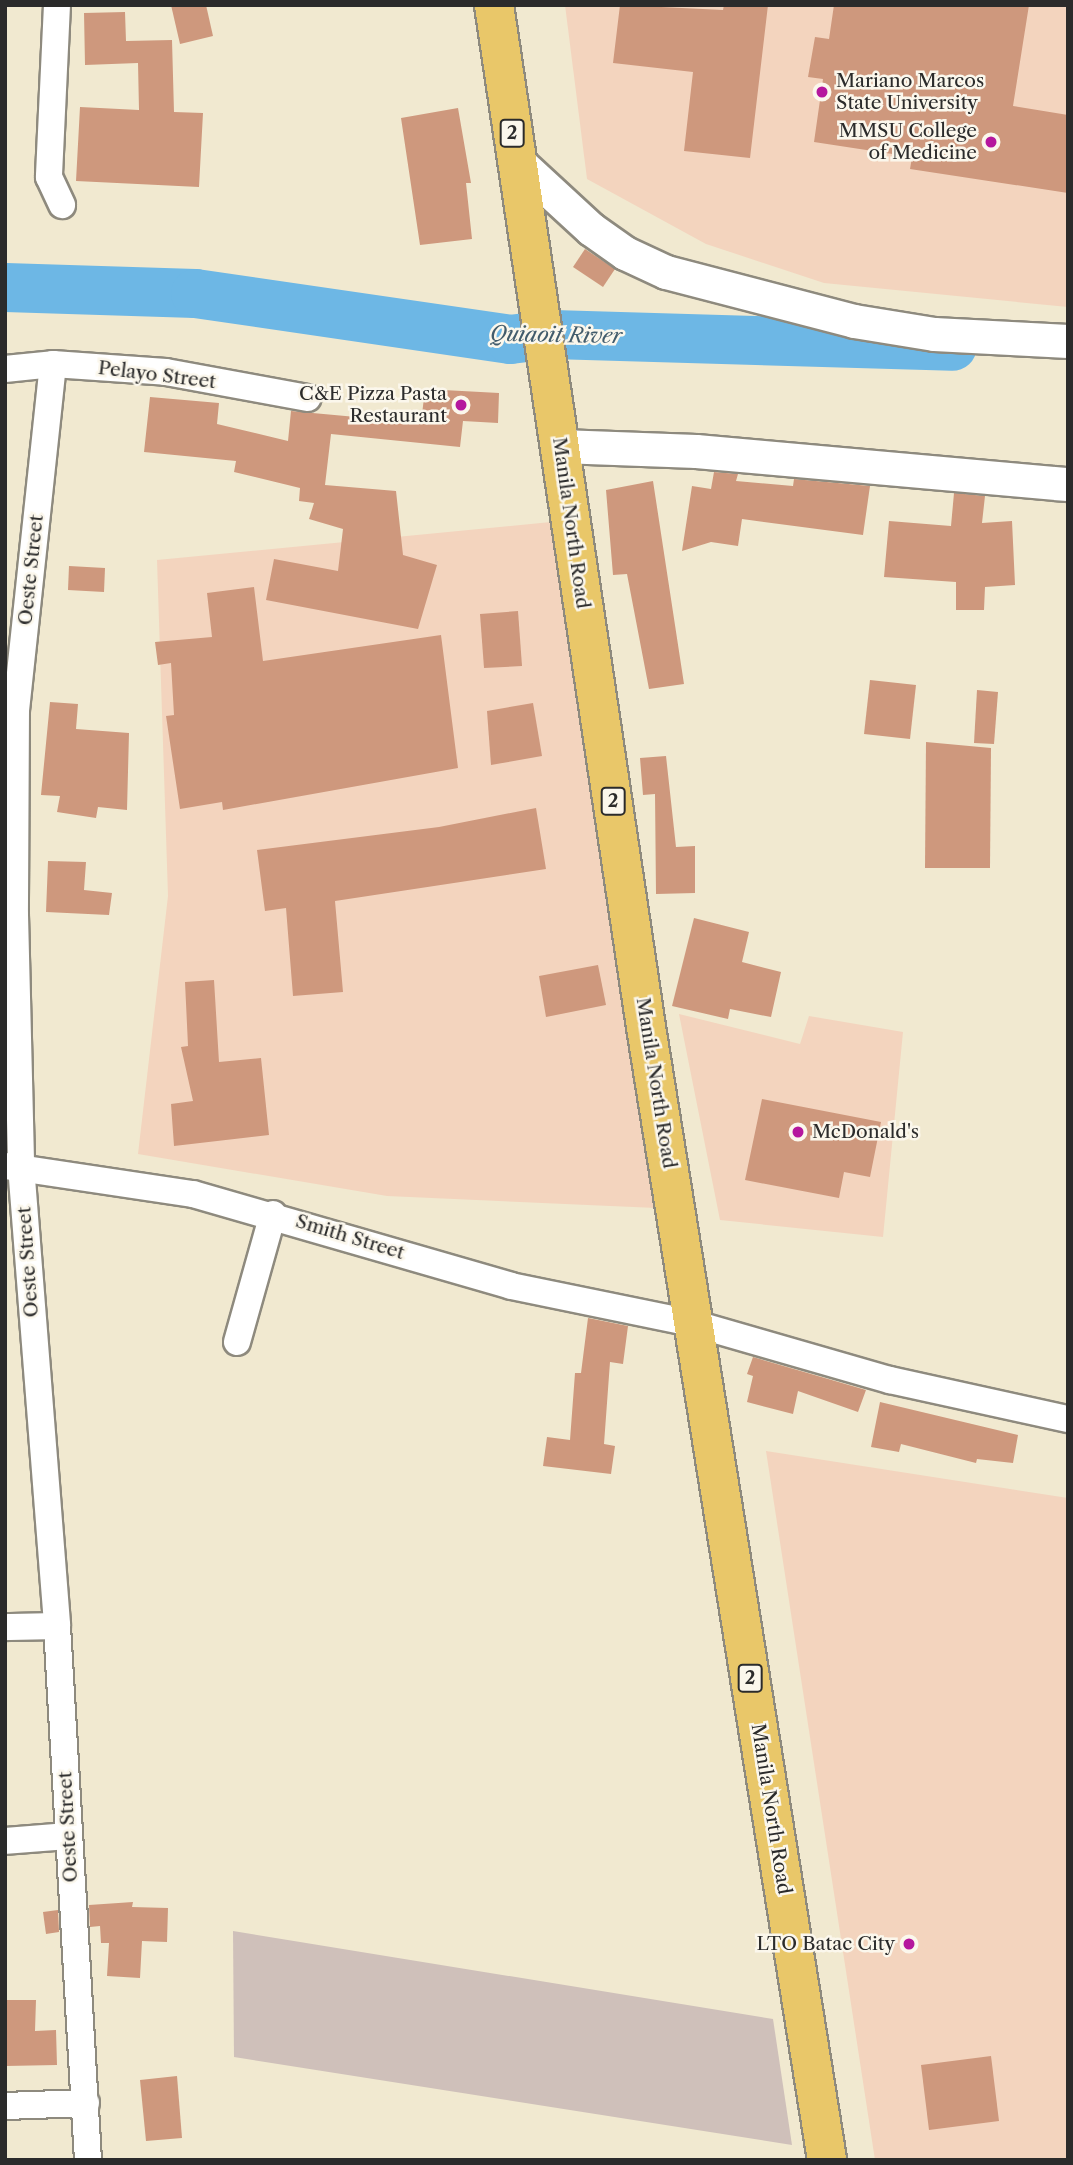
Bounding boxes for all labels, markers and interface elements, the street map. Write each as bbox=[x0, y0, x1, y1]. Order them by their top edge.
place label: Mariano Marcos State University bbox=[836, 70, 984, 114]
marker: Mariano Marcos State University bbox=[814, 84, 830, 100]
road number: 2 bbox=[498, 118, 526, 148]
place label: MMSU College of Medicine bbox=[839, 120, 977, 164]
marker: MMSU College of Medicine bbox=[983, 134, 999, 150]
water label: Quiaoit River bbox=[490, 321, 622, 349]
street label: Pelayo Street bbox=[97, 356, 217, 394]
place label: C&E Pizza Pasta Restaurant bbox=[299, 383, 447, 427]
marker: C&E Pizza Pasta Restaurant bbox=[453, 397, 469, 413]
street label: Manila North Road bbox=[548, 436, 594, 610]
street label: Oeste Street bbox=[14, 514, 48, 626]
road number: 2 bbox=[599, 786, 627, 816]
street label: Manila North Road bbox=[631, 996, 681, 1170]
place label: McDonald's bbox=[812, 1121, 919, 1143]
marker: McDonald's bbox=[790, 1124, 806, 1140]
street label: Oeste Street bbox=[13, 1206, 43, 1318]
street label: Smith Street bbox=[293, 1210, 407, 1264]
road number: 2 bbox=[736, 1664, 764, 1693]
street label: Manila North Road bbox=[746, 1722, 796, 1896]
street label: Oeste Street bbox=[54, 1771, 82, 1883]
place label: LTO Batac City bbox=[757, 1933, 895, 1955]
marker: LTO Batac City bbox=[901, 1936, 917, 1952]

